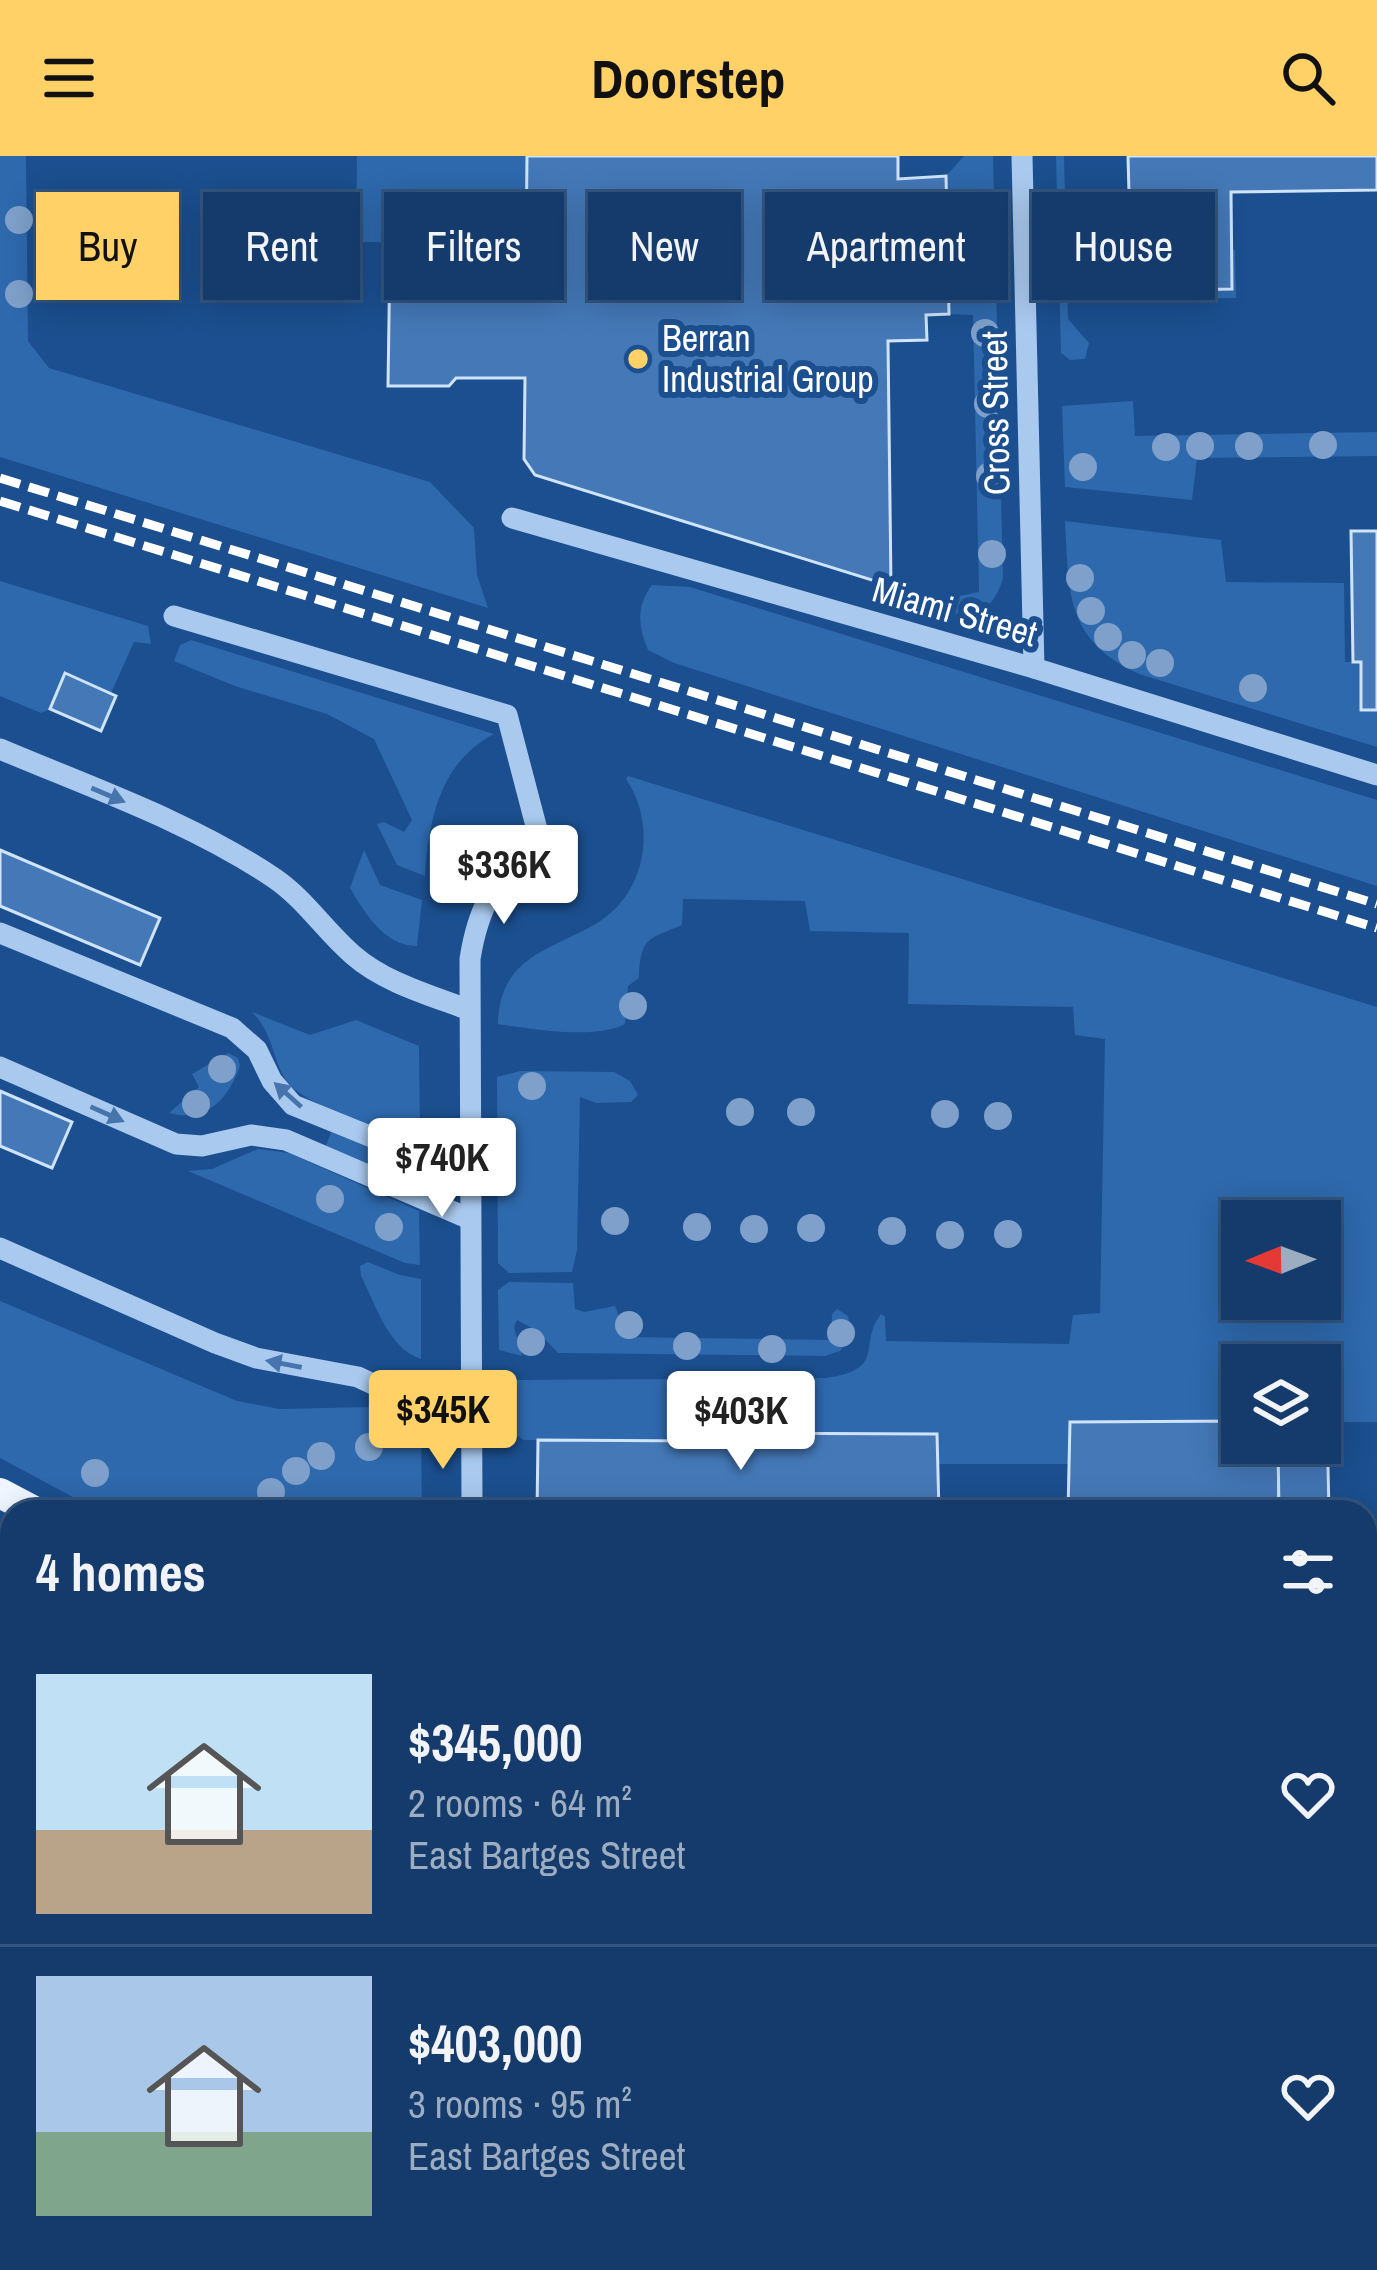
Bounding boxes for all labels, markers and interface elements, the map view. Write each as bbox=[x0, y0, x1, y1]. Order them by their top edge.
text: Doorstep bbox=[591, 42, 786, 115]
icon: menu bbox=[36, 45, 102, 111]
icon: search bbox=[1275, 45, 1341, 111]
chip: Buy bbox=[36, 192, 179, 300]
chip: Rent bbox=[203, 192, 360, 300]
chip: Filters bbox=[384, 192, 564, 300]
chip: New bbox=[588, 192, 741, 300]
chip: Apartment bbox=[765, 192, 1008, 300]
chip: House bbox=[1032, 192, 1215, 300]
place label: Berran Industrial Group bbox=[662, 314, 874, 403]
street label: Cross Street bbox=[970, 331, 1020, 495]
marker: Berran Industrial Group bbox=[625, 346, 651, 372]
street label: Miami Street bbox=[867, 565, 1043, 657]
one-way arrow bbox=[90, 786, 126, 805]
pin: $336K bbox=[420, 825, 588, 927]
text: $336K bbox=[457, 838, 551, 890]
one-way arrow bbox=[273, 1082, 302, 1109]
one-way arrow bbox=[90, 1104, 125, 1124]
pin: $740K bbox=[358, 1118, 526, 1220]
text: $740K bbox=[395, 1131, 489, 1183]
north arrow bbox=[1221, 1200, 1341, 1320]
map controls bbox=[1221, 1200, 1341, 1464]
button: layers bbox=[1221, 1344, 1341, 1464]
one-way arrow bbox=[265, 1354, 302, 1373]
pin: $345K bbox=[359, 1370, 527, 1472]
pin: $403K bbox=[657, 1371, 825, 1473]
text: $345K bbox=[396, 1383, 490, 1435]
text: $403K bbox=[694, 1384, 788, 1436]
text: 4 homes bbox=[36, 1538, 206, 1607]
icon: filters bbox=[1275, 1539, 1341, 1605]
text: $345,000 bbox=[408, 1708, 582, 1777]
icon: home bbox=[132, 1722, 276, 1866]
icon: heart bbox=[1275, 1761, 1341, 1827]
text: 2 rooms · 64 m² bbox=[408, 1777, 632, 1829]
text: East Bartges Street bbox=[408, 1829, 685, 1881]
text: $403,000 bbox=[408, 2009, 582, 2078]
icon: home bbox=[132, 2024, 276, 2168]
icon: heart bbox=[1275, 2063, 1341, 2129]
text: 3 rooms · 95 m² bbox=[408, 2078, 632, 2130]
text: East Bartges Street bbox=[408, 2130, 685, 2182]

